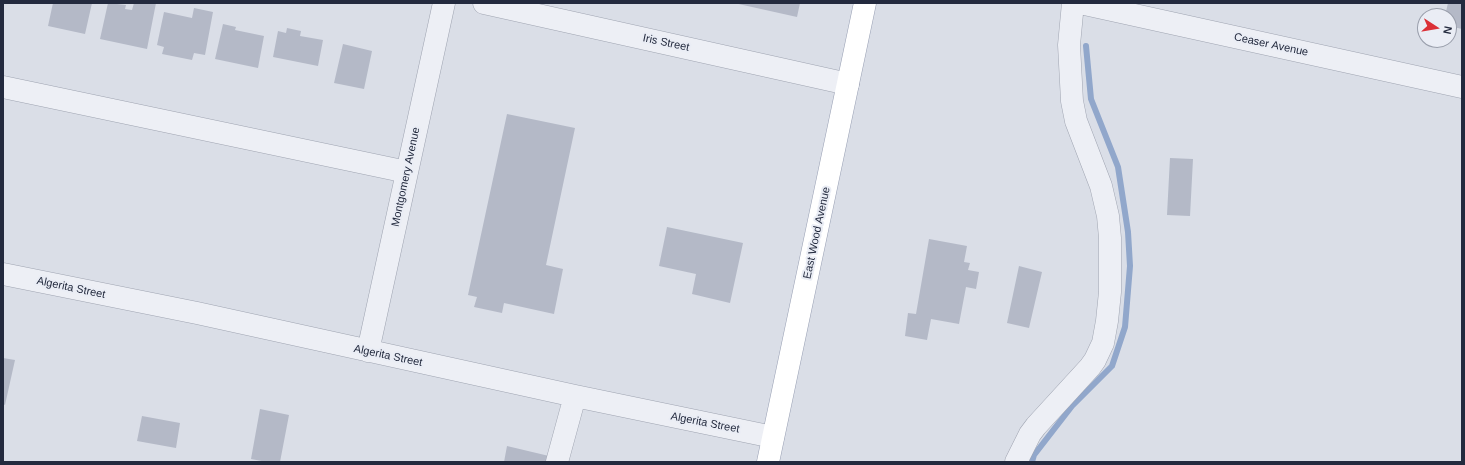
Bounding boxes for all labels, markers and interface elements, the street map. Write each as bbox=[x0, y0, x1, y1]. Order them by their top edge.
north arrow bbox=[1417, 8, 1457, 48]
text: N bbox=[1441, 25, 1454, 35]
street label: Ceaser Avenue bbox=[1233, 31, 1309, 59]
street label: Iris Street bbox=[642, 32, 690, 54]
street label: Montgomery Avenue bbox=[389, 126, 423, 228]
street label: East Wood Avenue bbox=[801, 186, 833, 280]
street label: Algerita Street bbox=[36, 274, 106, 302]
street label: Algerita Street bbox=[353, 342, 423, 370]
street label: Algerita Street bbox=[670, 410, 740, 436]

